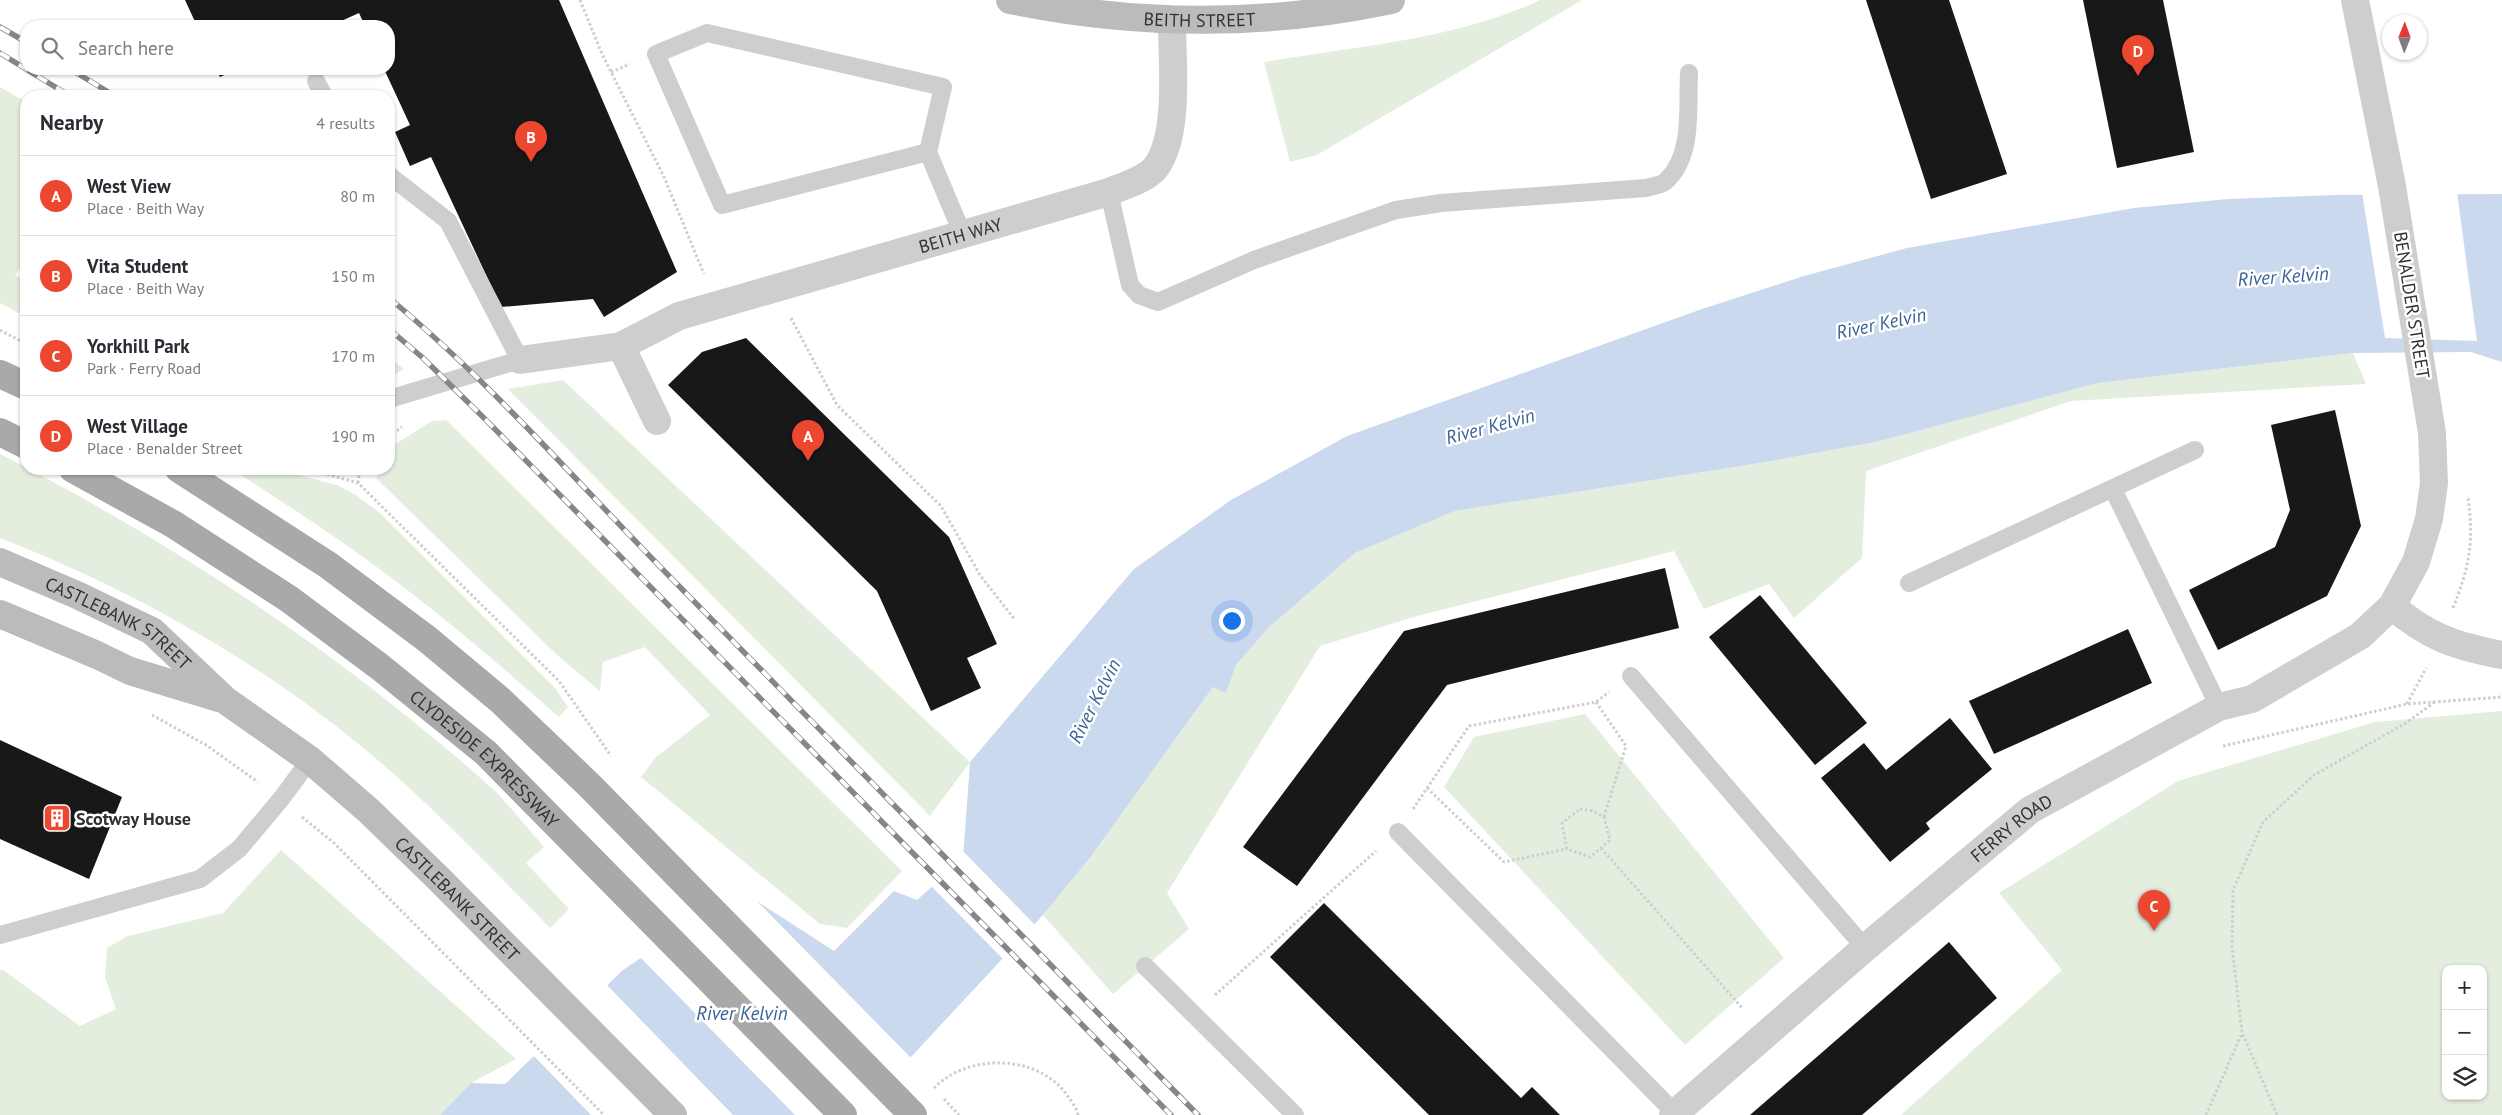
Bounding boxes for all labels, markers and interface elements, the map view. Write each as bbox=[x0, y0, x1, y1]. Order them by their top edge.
street label: BEITH STREET bbox=[1143, 7, 1256, 31]
north arrow bbox=[2382, 15, 2427, 60]
search box bbox=[20, 20, 395, 75]
icon: search bbox=[38, 34, 66, 62]
pin: D bbox=[2122, 35, 2154, 76]
text: Search here bbox=[78, 36, 174, 60]
text: Nearby bbox=[40, 109, 103, 136]
text: 4 results bbox=[316, 113, 375, 133]
pin: B bbox=[515, 121, 547, 162]
text: West View bbox=[87, 174, 171, 198]
text: A bbox=[51, 186, 61, 206]
text: 80 m bbox=[340, 186, 375, 206]
text: Place · Beith Way bbox=[87, 198, 204, 218]
street label: BEITH WAY bbox=[916, 212, 1005, 258]
street label: BENALDER STREET bbox=[2389, 230, 2435, 380]
text: Vita Student bbox=[87, 254, 188, 278]
water label: River Kelvin bbox=[2237, 261, 2329, 291]
text: B bbox=[51, 266, 61, 286]
text: 150 m bbox=[332, 266, 375, 286]
text: Place · Beith Way bbox=[87, 278, 204, 298]
water label: River Kelvin bbox=[1834, 302, 1928, 344]
text: Yorkhill Park bbox=[87, 334, 190, 358]
text: C bbox=[52, 346, 60, 366]
text: 170 m bbox=[332, 346, 375, 366]
text: Park · Ferry Road bbox=[87, 358, 201, 378]
water label: River Kelvin bbox=[1443, 403, 1537, 449]
text: West Village bbox=[87, 414, 188, 438]
pin: A bbox=[792, 420, 824, 461]
text: D bbox=[51, 426, 61, 446]
text: 190 m bbox=[332, 426, 375, 446]
text: Place · Benalder Street bbox=[87, 438, 243, 458]
street label: CASTLEBANK STREET bbox=[42, 571, 197, 674]
your location bbox=[1219, 608, 1245, 634]
water label: River Kelvin bbox=[1063, 655, 1125, 747]
street label: CLYDESIDE EXPRESSWAY bbox=[405, 685, 564, 832]
street label: FERRY ROAD bbox=[1965, 789, 2056, 867]
building icon: Scotway House bbox=[42, 803, 72, 833]
place label: Scotway House bbox=[76, 807, 191, 830]
street label: CASTLEBANK STREET bbox=[390, 831, 525, 965]
pin: C bbox=[2138, 890, 2170, 931]
map controls bbox=[2442, 965, 2487, 1100]
button: + bbox=[2442, 965, 2487, 1010]
water label: River Kelvin bbox=[696, 1001, 788, 1025]
button: − bbox=[2442, 1010, 2487, 1055]
button: layers bbox=[2442, 1055, 2487, 1100]

